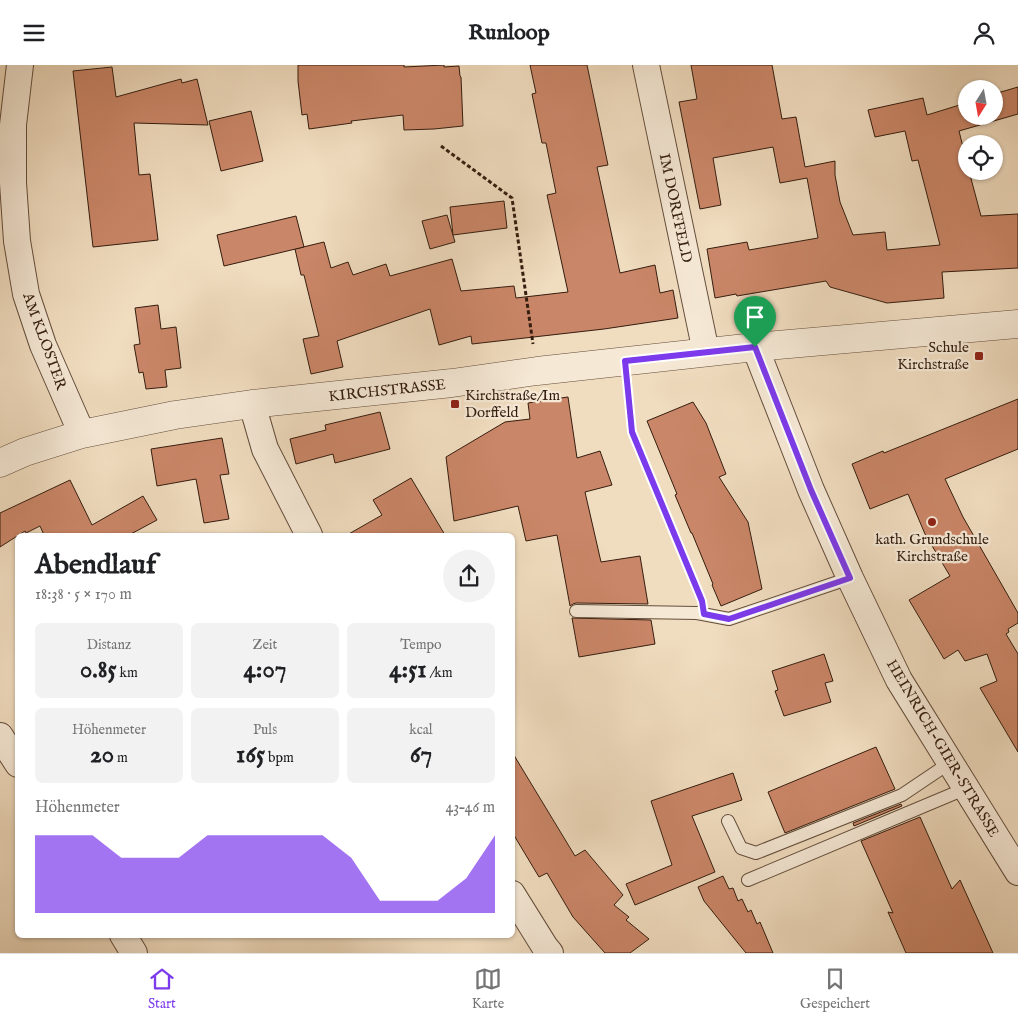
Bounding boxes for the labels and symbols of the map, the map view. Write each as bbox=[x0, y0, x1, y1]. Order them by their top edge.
north arrow bbox=[958, 80, 1002, 125]
street label: IM DORFFELD bbox=[655, 152, 696, 265]
street label: AM KLOSTER bbox=[18, 289, 71, 393]
pin bbox=[734, 296, 776, 347]
place label: Schule Kirchstraße bbox=[897, 338, 969, 374]
marker: Schule Kirchstraße bbox=[973, 350, 985, 362]
street label: KIRCHSTRASSE bbox=[327, 375, 447, 406]
place label: Kirchstraße/Im Dorffeld bbox=[465, 386, 560, 422]
marker: Kirchstraße/Im Dorffeld bbox=[449, 398, 461, 410]
marker: kath. Grundschule Kirchstraße bbox=[926, 516, 938, 528]
place label: kath. Grundschule Kirchstraße bbox=[875, 530, 989, 566]
street label: HEINRICH-GIER-STRASSE bbox=[882, 656, 1003, 841]

